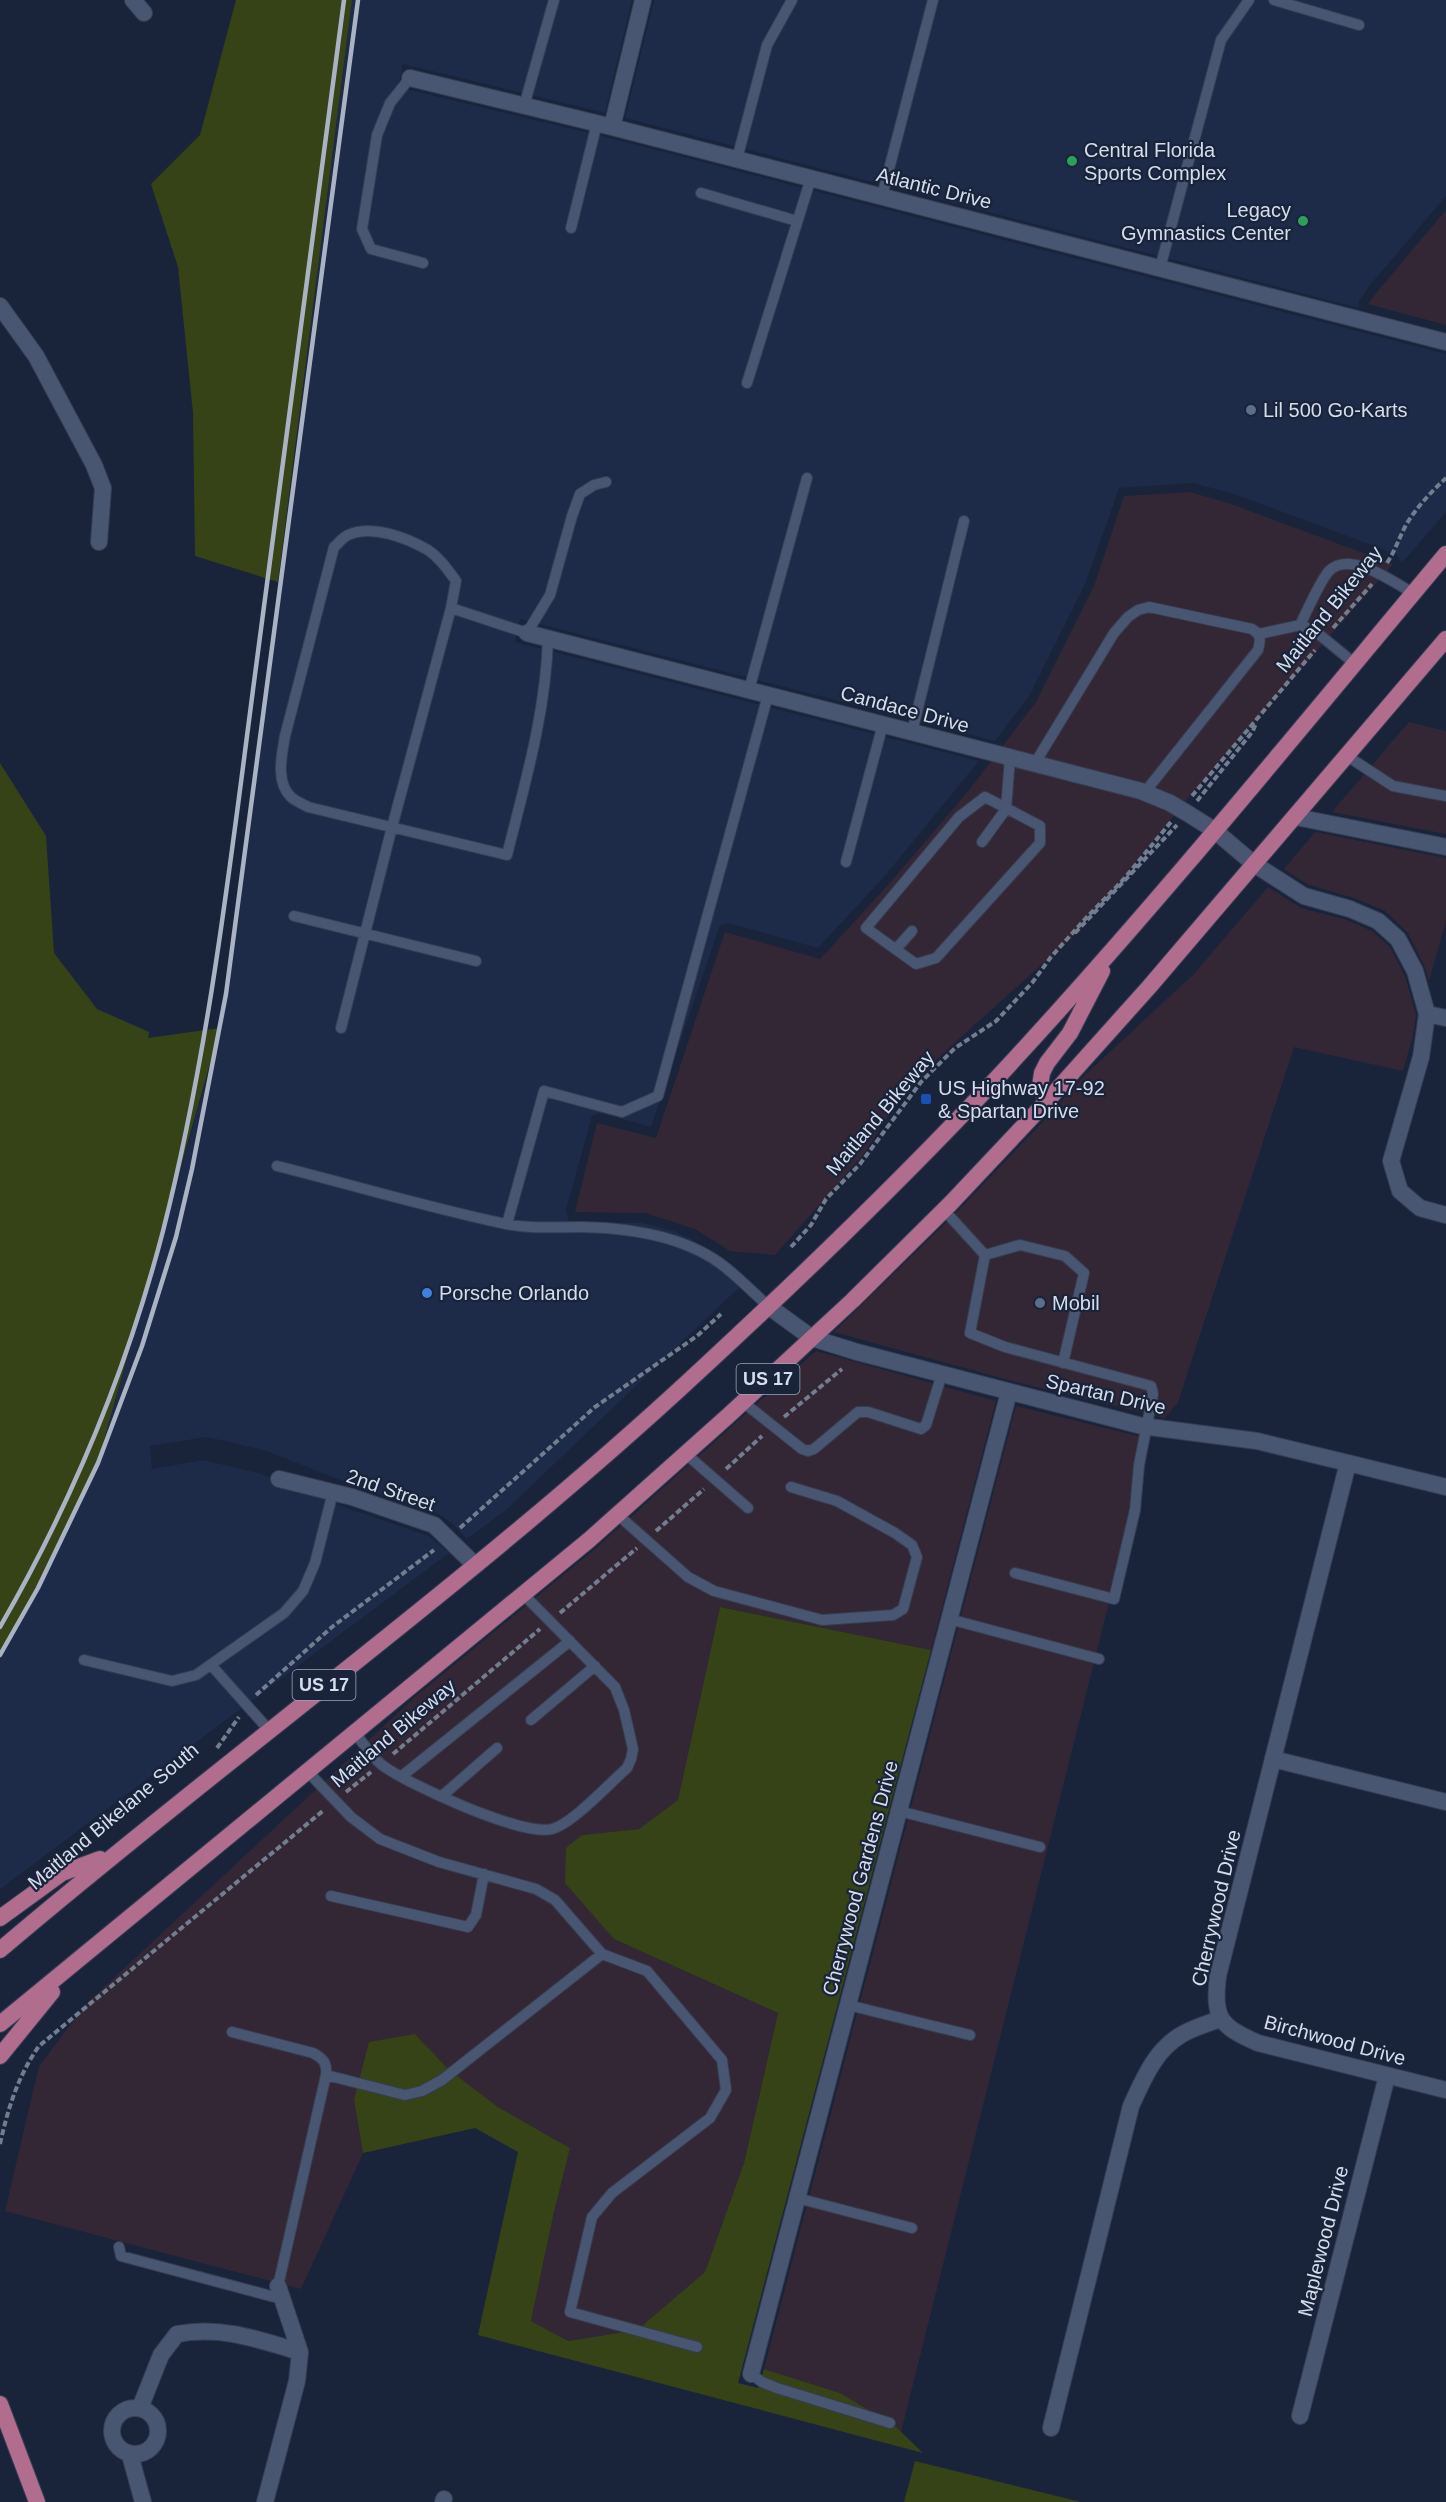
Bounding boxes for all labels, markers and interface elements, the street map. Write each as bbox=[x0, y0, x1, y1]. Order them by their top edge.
place label: Central Florida Sports Complex bbox=[1084, 139, 1226, 184]
marker: Central Florida Sports Complex bbox=[1065, 154, 1079, 168]
street label: Atlantic Drive bbox=[874, 163, 994, 213]
place label: Legacy Gymnastics Center bbox=[1121, 199, 1291, 244]
marker: Legacy Gymnastics Center bbox=[1296, 214, 1310, 228]
place label: Lil 500 Go-Karts bbox=[1263, 399, 1408, 421]
marker: Lil 500 Go-Karts bbox=[1244, 403, 1258, 417]
street label: Maitland Bikeway bbox=[1271, 542, 1387, 676]
street label: Candace Drive bbox=[838, 681, 972, 737]
street label: Maitland Bikeway bbox=[822, 1046, 938, 1180]
place label: US Highway 17-92 & Spartan Drive bbox=[938, 1077, 1105, 1122]
marker: US Highway 17-92 & Spartan Drive bbox=[919, 1092, 933, 1106]
place label: Porsche Orlando bbox=[439, 1282, 589, 1304]
marker: Porsche Orlando bbox=[420, 1286, 434, 1300]
place label: Mobil bbox=[1052, 1292, 1100, 1314]
marker: Mobil bbox=[1033, 1296, 1047, 1310]
road number: US 17 bbox=[736, 1364, 800, 1394]
street label: Spartan Drive bbox=[1044, 1370, 1168, 1418]
street label: 2nd Street bbox=[344, 1465, 439, 1516]
road number: US 17 bbox=[292, 1670, 356, 1700]
street label: Maitland Bikeway bbox=[326, 1675, 460, 1791]
street label: Maitland Bikelane South bbox=[23, 1738, 203, 1894]
street label: Cherrywood Gardens Drive bbox=[818, 1758, 902, 1998]
street label: Cherrywood Drive bbox=[1187, 1828, 1245, 1988]
street label: Birchwood Drive bbox=[1262, 2011, 1408, 2069]
street label: Maplewood Drive bbox=[1294, 2163, 1352, 2319]

